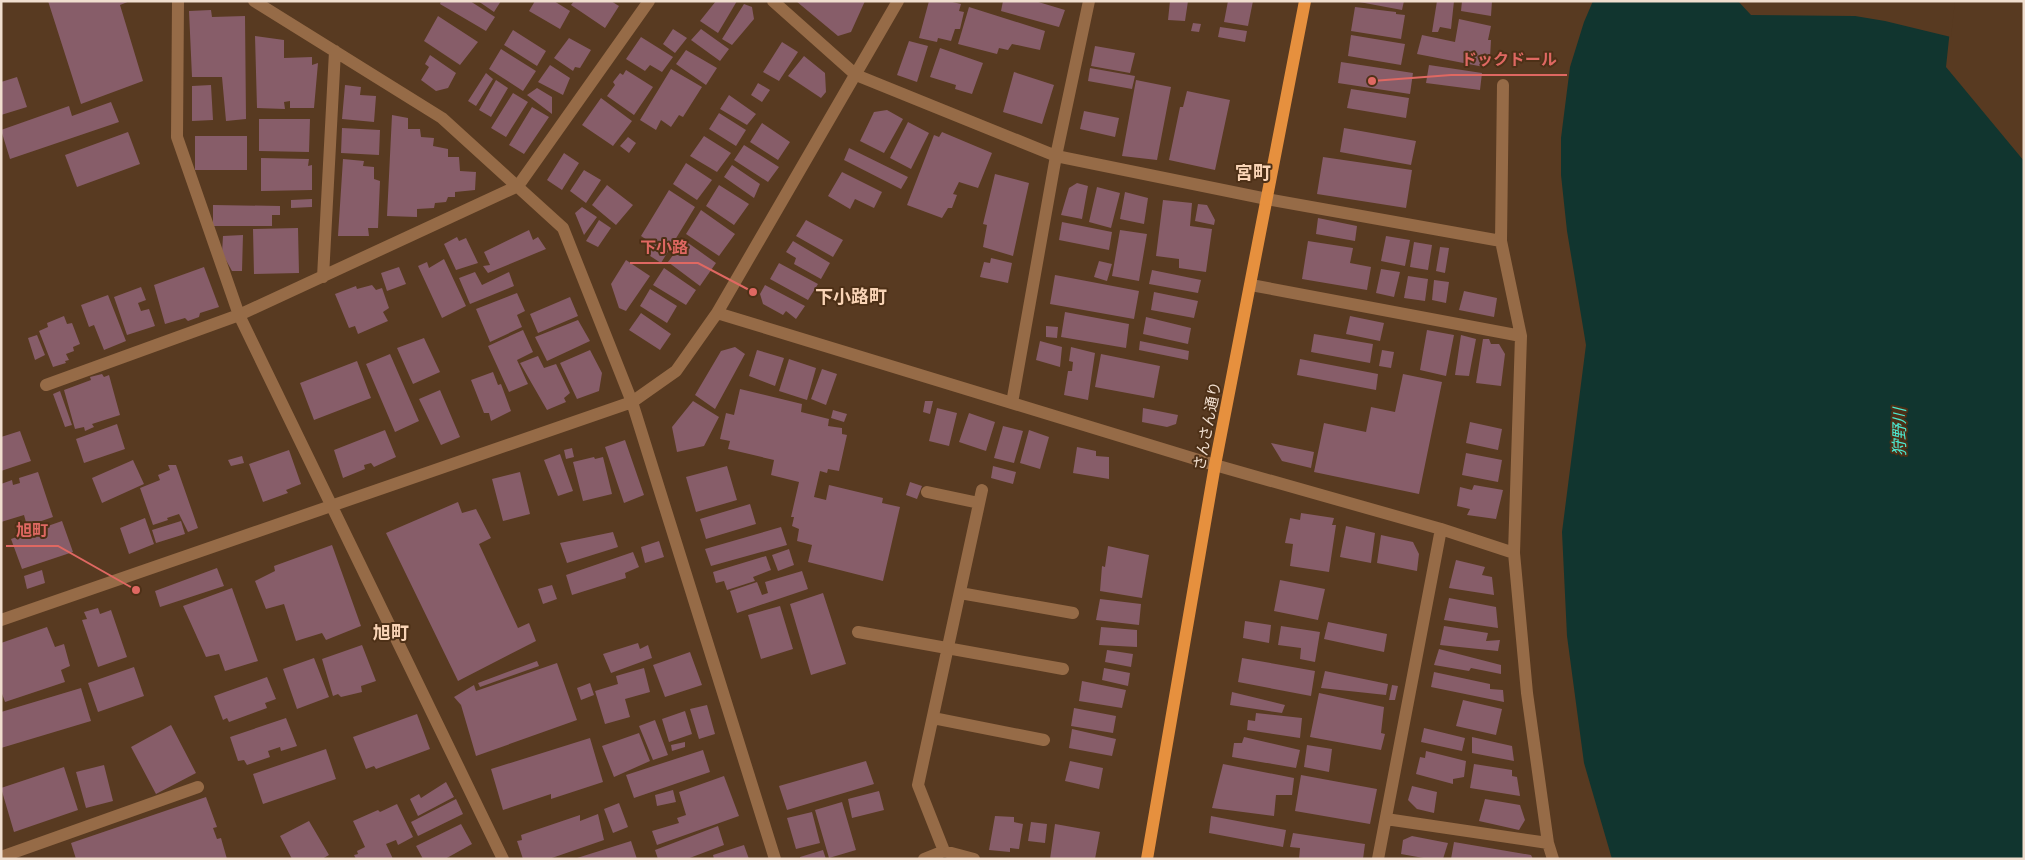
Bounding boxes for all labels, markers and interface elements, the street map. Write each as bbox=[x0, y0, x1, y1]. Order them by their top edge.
callout: ドックドール bbox=[1451, 44, 1567, 75]
text: ドックドール bbox=[1461, 50, 1557, 68]
district label: 宮町 bbox=[1235, 162, 1271, 183]
callout: 下小路 bbox=[630, 232, 698, 263]
text: 下小路 bbox=[640, 238, 688, 256]
district label: 下小路町 bbox=[815, 286, 887, 307]
street label: さんさん通り bbox=[1190, 380, 1224, 472]
water label: 狩野川 bbox=[1890, 406, 1908, 456]
callout: 旭町 bbox=[6, 515, 58, 546]
text: 旭町 bbox=[16, 521, 48, 539]
district label: 旭町 bbox=[373, 622, 409, 643]

